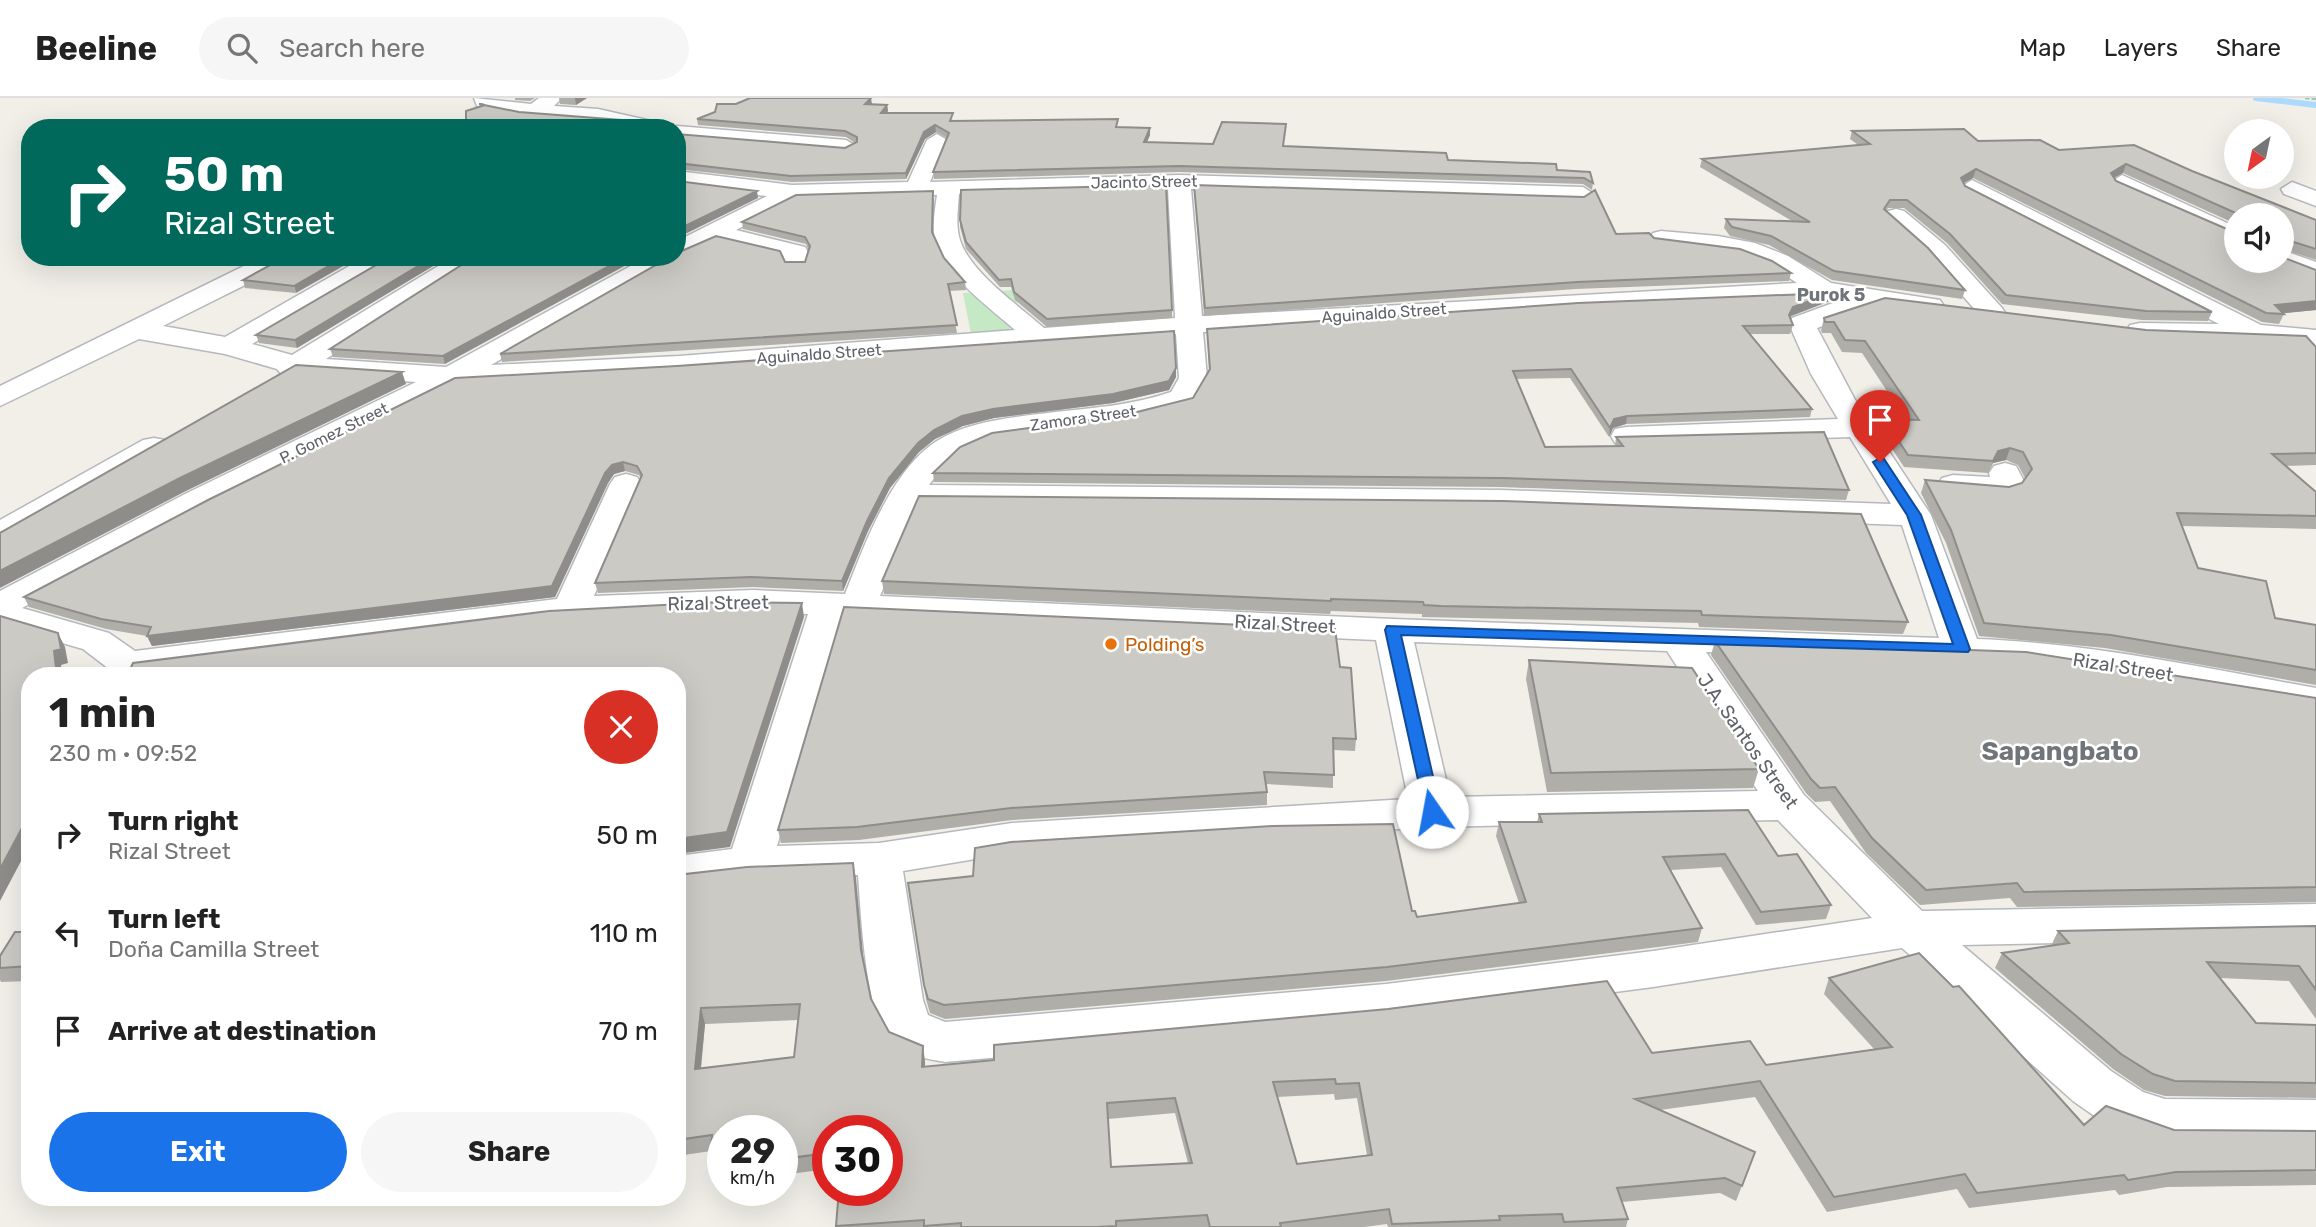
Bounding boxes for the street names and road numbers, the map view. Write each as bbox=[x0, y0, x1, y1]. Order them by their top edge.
street label: Jacinto Street bbox=[1090, 172, 1198, 192]
street label: Aguinaldo Street bbox=[1321, 299, 1447, 327]
street label: Aguinaldo Street bbox=[756, 340, 882, 368]
street label: P. Gomez Street bbox=[277, 398, 391, 468]
street label: Zamora Street bbox=[1029, 401, 1137, 435]
street label: Rizal Street bbox=[667, 591, 769, 615]
street label: Rizal Street bbox=[1234, 610, 1337, 638]
street label: Rizal Street bbox=[2071, 648, 2175, 686]
street label: J.A. Santos Street bbox=[1693, 669, 1804, 814]

